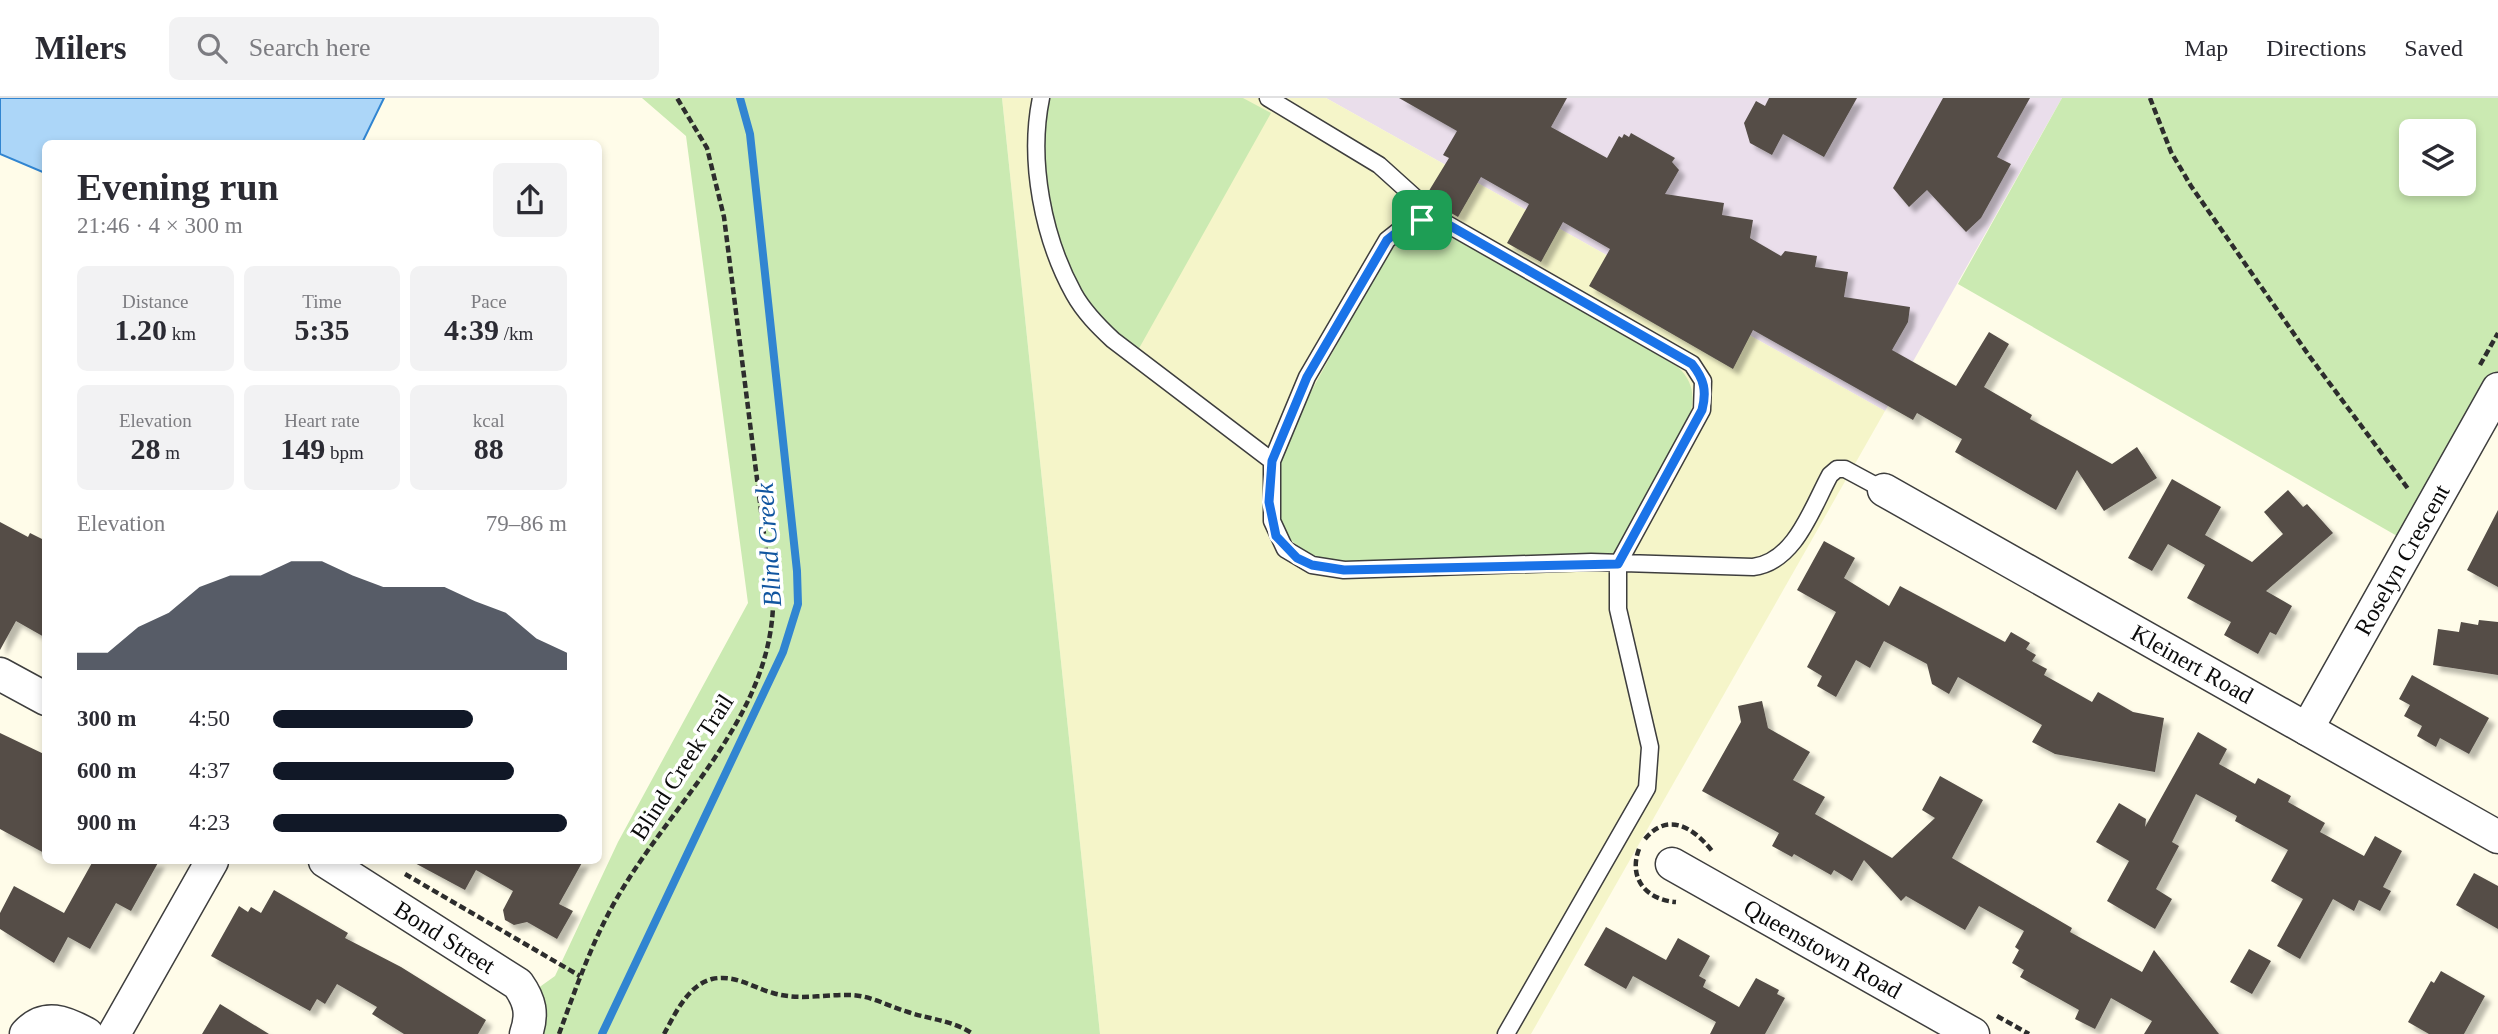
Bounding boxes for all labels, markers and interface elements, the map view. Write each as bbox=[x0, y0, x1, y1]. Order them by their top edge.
search box bbox=[169, 17, 659, 80]
icon: search bbox=[193, 29, 231, 67]
text: Milers bbox=[35, 30, 127, 66]
text: Search here bbox=[249, 33, 371, 62]
text: Map bbox=[2184, 35, 2228, 61]
text: Directions bbox=[2266, 35, 2366, 61]
text: Saved bbox=[2404, 35, 2463, 61]
map controls bbox=[2399, 119, 2476, 196]
button: layers bbox=[2399, 119, 2476, 196]
button: share bbox=[493, 163, 567, 237]
text: Evening run bbox=[77, 166, 279, 208]
pin bbox=[1392, 190, 1452, 250]
icon: arrive bbox=[1403, 201, 1441, 239]
text: 21:46 · 4 × 300 m bbox=[77, 213, 243, 238]
text: Distance bbox=[122, 291, 189, 312]
text: Time bbox=[302, 291, 342, 312]
text: Pace bbox=[471, 291, 507, 312]
text: 1.20 bbox=[115, 313, 167, 346]
text: 5:35 bbox=[294, 313, 349, 346]
text: 4:39 bbox=[444, 313, 499, 346]
text: km bbox=[167, 323, 196, 344]
text: /km bbox=[499, 323, 533, 344]
text: Elevation bbox=[119, 410, 192, 431]
text: Heart rate bbox=[284, 410, 360, 431]
text: kcal bbox=[473, 410, 504, 431]
text: 28 bbox=[131, 432, 161, 465]
text: 149 bbox=[280, 432, 325, 465]
text: 88 bbox=[474, 432, 504, 465]
text: m bbox=[161, 442, 180, 463]
text: bpm bbox=[325, 442, 364, 463]
street label: Roselyn Crescent bbox=[2349, 480, 2455, 640]
water label: Blind Creek bbox=[750, 482, 787, 608]
text: Elevation bbox=[77, 511, 165, 536]
text: 79–86 m bbox=[486, 511, 567, 536]
street label: Kleinert Road bbox=[2127, 620, 2257, 709]
street label: Blind Creek Trail bbox=[625, 689, 739, 845]
text: 300 m bbox=[77, 706, 136, 731]
text: 4:50 bbox=[189, 706, 230, 731]
text: 600 m bbox=[77, 758, 136, 783]
text: 4:37 bbox=[189, 758, 230, 783]
text: 900 m bbox=[77, 810, 136, 835]
text: 4:23 bbox=[189, 810, 230, 835]
street label: Queenstown Road bbox=[1739, 894, 1906, 1004]
street label: Bond Street bbox=[390, 896, 500, 979]

